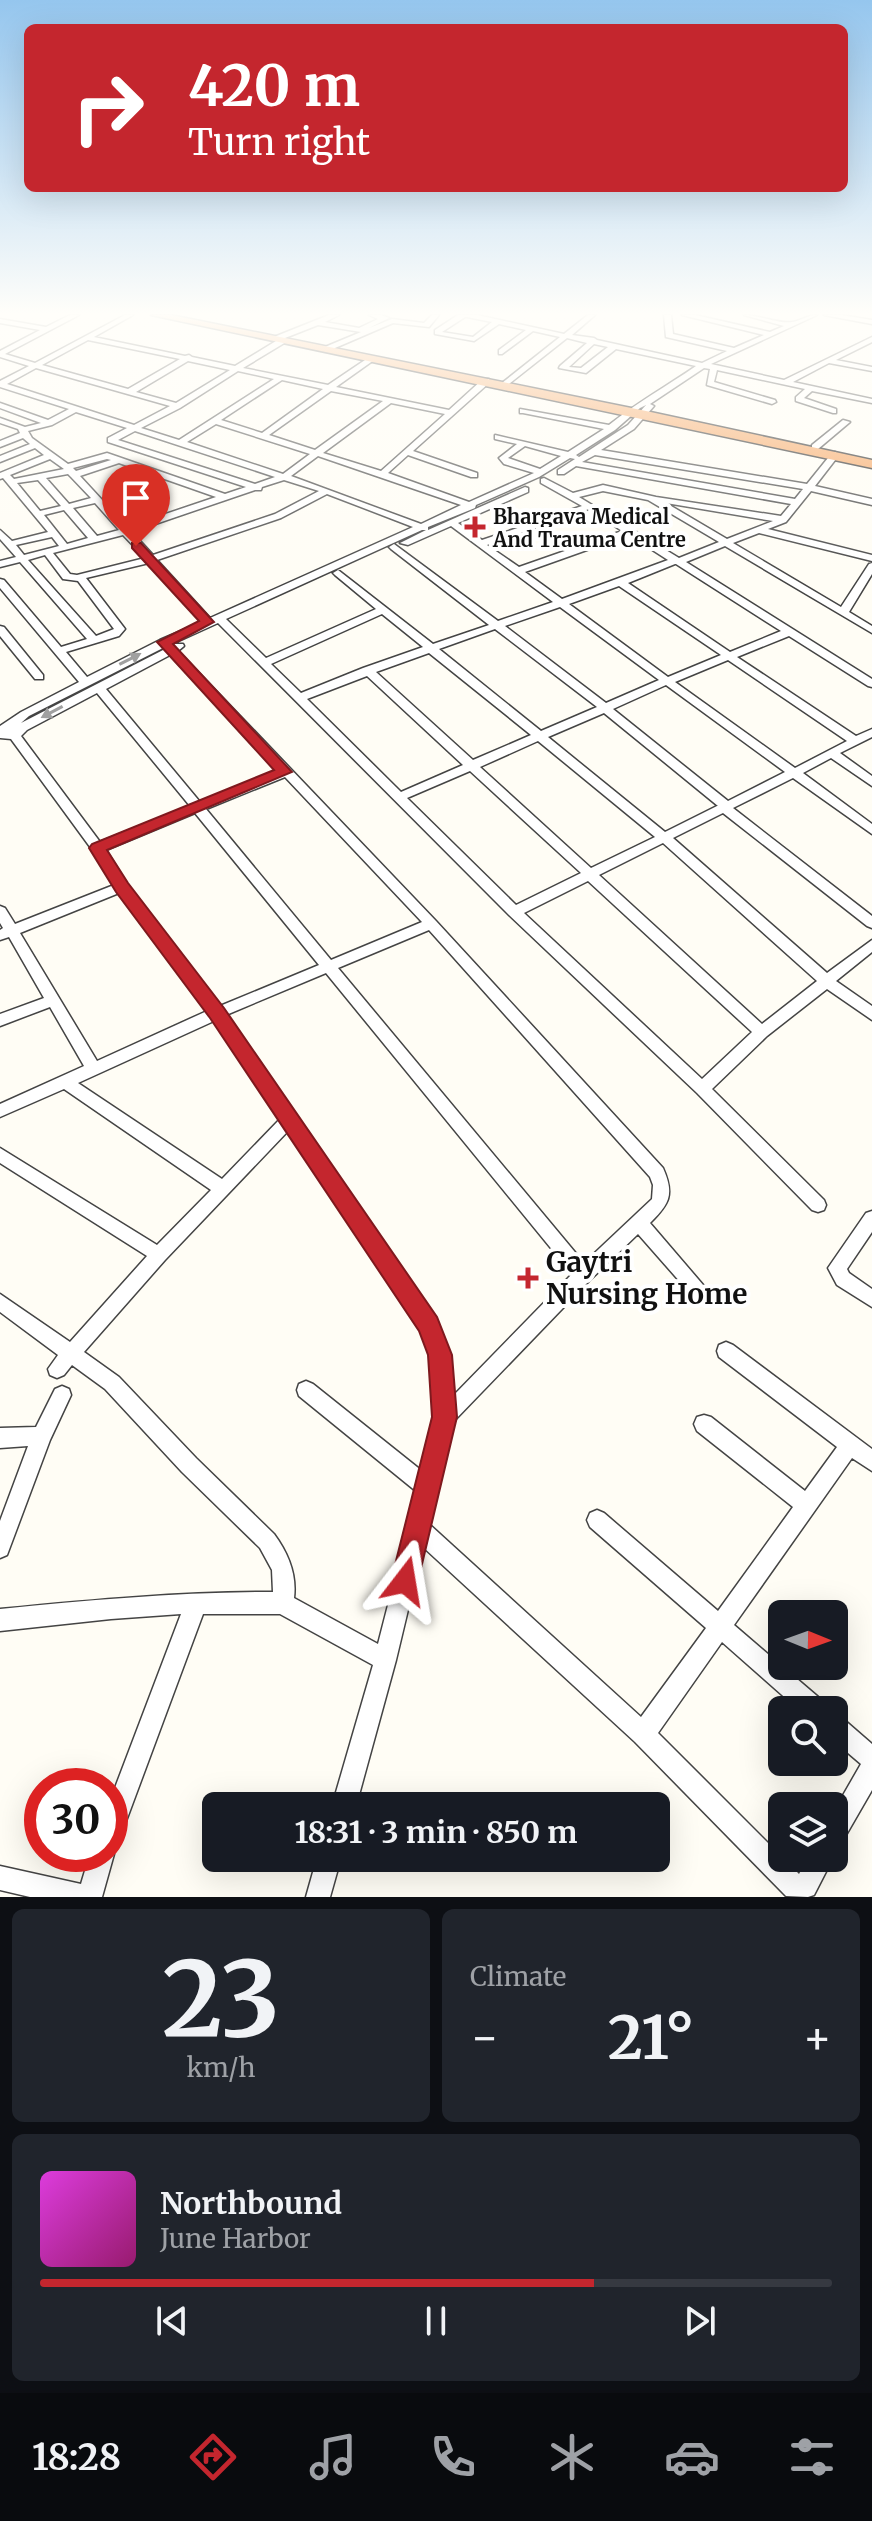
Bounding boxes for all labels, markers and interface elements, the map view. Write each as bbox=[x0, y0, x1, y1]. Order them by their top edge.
text: 420 m bbox=[188, 51, 360, 121]
icon: right bbox=[56, 56, 160, 160]
text: Turn right bbox=[188, 120, 370, 165]
pin bbox=[102, 464, 170, 546]
icon: arrive bbox=[114, 476, 158, 520]
place label: Bhargava Medical And Trauma Centre bbox=[492, 504, 686, 552]
marker: Bhargava Medical And Trauma Centre bbox=[464, 516, 486, 538]
one-way arrow bbox=[119, 652, 142, 665]
one-way arrow bbox=[41, 706, 64, 719]
place label: Gaytri Nursing Home bbox=[546, 1244, 747, 1312]
marker: Gaytri Nursing Home bbox=[517, 1267, 539, 1289]
position arrow bbox=[363, 1539, 447, 1623]
north arrow bbox=[768, 1600, 848, 1680]
map controls bbox=[768, 1600, 848, 1872]
button: search bbox=[768, 1696, 848, 1776]
speed limit sign: 30 bbox=[24, 1768, 128, 1872]
button: layers bbox=[768, 1792, 848, 1872]
text: 18:31 · 3 min · 850 m bbox=[295, 1813, 578, 1851]
text: 23 bbox=[162, 1934, 280, 2064]
text: Climate bbox=[470, 1960, 566, 1993]
text: 21° bbox=[608, 2000, 694, 2075]
text: − bbox=[470, 2010, 499, 2065]
text: + bbox=[803, 2010, 832, 2065]
text: km/h bbox=[187, 2051, 255, 2084]
text: Northbound bbox=[160, 2184, 342, 2222]
text: June Harbor bbox=[160, 2222, 311, 2255]
icon: previous bbox=[150, 2299, 194, 2343]
icon: pause bbox=[414, 2299, 458, 2343]
icon: next bbox=[678, 2299, 722, 2343]
icon: directions bbox=[185, 2429, 241, 2485]
icon: music bbox=[305, 2429, 361, 2485]
icon: phone bbox=[425, 2429, 481, 2485]
icon: climate bbox=[544, 2429, 600, 2485]
icon: car bbox=[664, 2429, 720, 2485]
icon: filters bbox=[784, 2429, 840, 2485]
text: 18:28 bbox=[32, 2435, 121, 2480]

